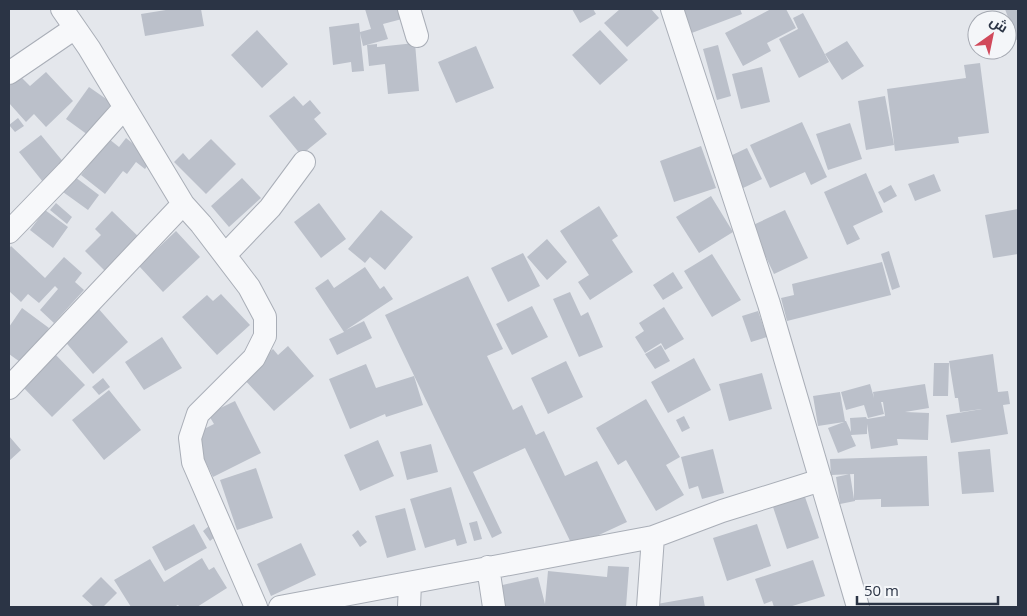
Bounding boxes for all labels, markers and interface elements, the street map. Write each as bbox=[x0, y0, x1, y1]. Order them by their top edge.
north arrow bbox=[967, 10, 1017, 60]
text: ش bbox=[987, 11, 1012, 37]
scale bar bbox=[857, 574, 998, 606]
text: 50 m bbox=[864, 580, 899, 600]

